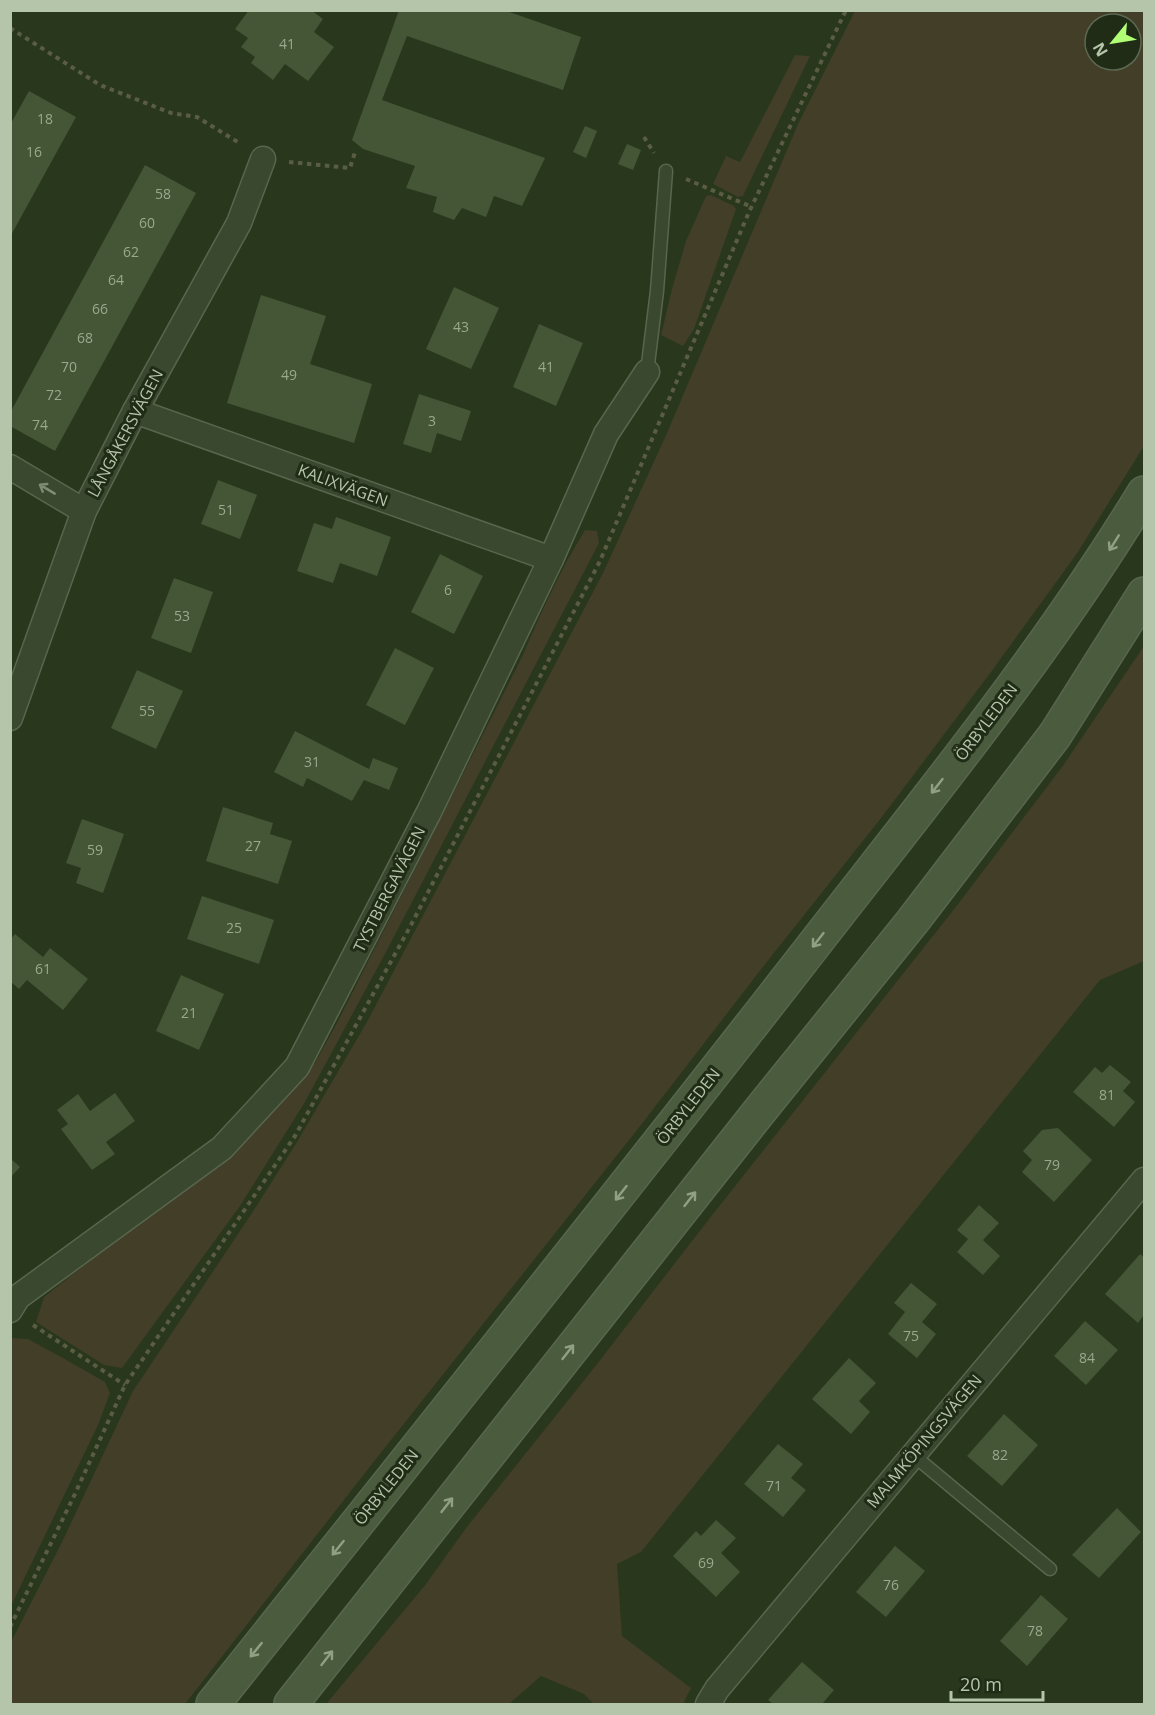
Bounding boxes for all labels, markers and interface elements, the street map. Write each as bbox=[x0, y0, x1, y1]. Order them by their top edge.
north arrow bbox=[1083, 12, 1143, 72]
house number: 41 bbox=[279, 34, 295, 53]
text: N bbox=[1087, 38, 1113, 61]
house number: 18 bbox=[37, 109, 53, 128]
house number: 16 bbox=[26, 142, 42, 161]
house number: 58 bbox=[155, 184, 171, 203]
house number: 60 bbox=[139, 213, 155, 232]
house number: 62 bbox=[123, 242, 139, 261]
house number: 64 bbox=[108, 270, 124, 289]
house number: 66 bbox=[92, 299, 108, 318]
house number: 43 bbox=[453, 317, 469, 336]
house number: 68 bbox=[77, 328, 93, 347]
house number: 70 bbox=[61, 357, 77, 376]
house number: 41 bbox=[538, 357, 554, 376]
street label: LÅNGÅKERSVÄGEN bbox=[82, 365, 168, 501]
house number: 49 bbox=[281, 365, 297, 384]
house number: 72 bbox=[46, 385, 62, 404]
house number: 3 bbox=[428, 411, 436, 430]
house number: 74 bbox=[32, 415, 48, 434]
street label: KALIXVÄGEN bbox=[295, 459, 391, 511]
one-way arrow bbox=[39, 483, 56, 495]
house number: 51 bbox=[218, 500, 234, 519]
one-way arrow bbox=[1107, 534, 1119, 551]
house number: 6 bbox=[444, 580, 452, 599]
house number: 53 bbox=[174, 606, 190, 625]
street label: ÖRBYLEDEN bbox=[950, 679, 1022, 765]
house number: 55 bbox=[139, 701, 155, 720]
house number: 31 bbox=[304, 752, 320, 771]
one-way arrow bbox=[931, 777, 944, 793]
street label: TYSTBERGAVÄGEN bbox=[348, 822, 430, 956]
house number: 27 bbox=[245, 836, 261, 855]
house number: 59 bbox=[87, 840, 103, 859]
house number: 25 bbox=[226, 918, 242, 937]
one-way arrow bbox=[811, 931, 824, 947]
house number: 61 bbox=[35, 959, 51, 978]
house number: 21 bbox=[181, 1003, 197, 1022]
street label: ÖRBYLEDEN bbox=[651, 1063, 725, 1149]
house number: 81 bbox=[1099, 1085, 1115, 1104]
house number: 79 bbox=[1044, 1155, 1060, 1174]
one-way arrow bbox=[614, 1185, 627, 1201]
one-way arrow bbox=[683, 1192, 696, 1208]
house number: 75 bbox=[903, 1326, 919, 1345]
one-way arrow bbox=[562, 1344, 575, 1360]
house number: 84 bbox=[1079, 1348, 1095, 1367]
street label: MALMKÖPINGSVÄGEN bbox=[861, 1369, 987, 1513]
street label: ÖRBYLEDEN bbox=[349, 1445, 423, 1529]
house number: 82 bbox=[992, 1445, 1008, 1464]
house number: 71 bbox=[766, 1476, 782, 1495]
one-way arrow bbox=[441, 1497, 454, 1513]
one-way arrow bbox=[331, 1539, 344, 1555]
house number: 69 bbox=[698, 1553, 714, 1572]
house number: 76 bbox=[883, 1575, 899, 1594]
house number: 78 bbox=[1027, 1621, 1043, 1640]
one-way arrow bbox=[249, 1642, 263, 1657]
one-way arrow bbox=[321, 1651, 334, 1667]
scale bar bbox=[951, 1664, 1042, 1702]
text: 20 m bbox=[960, 1672, 1002, 1696]

